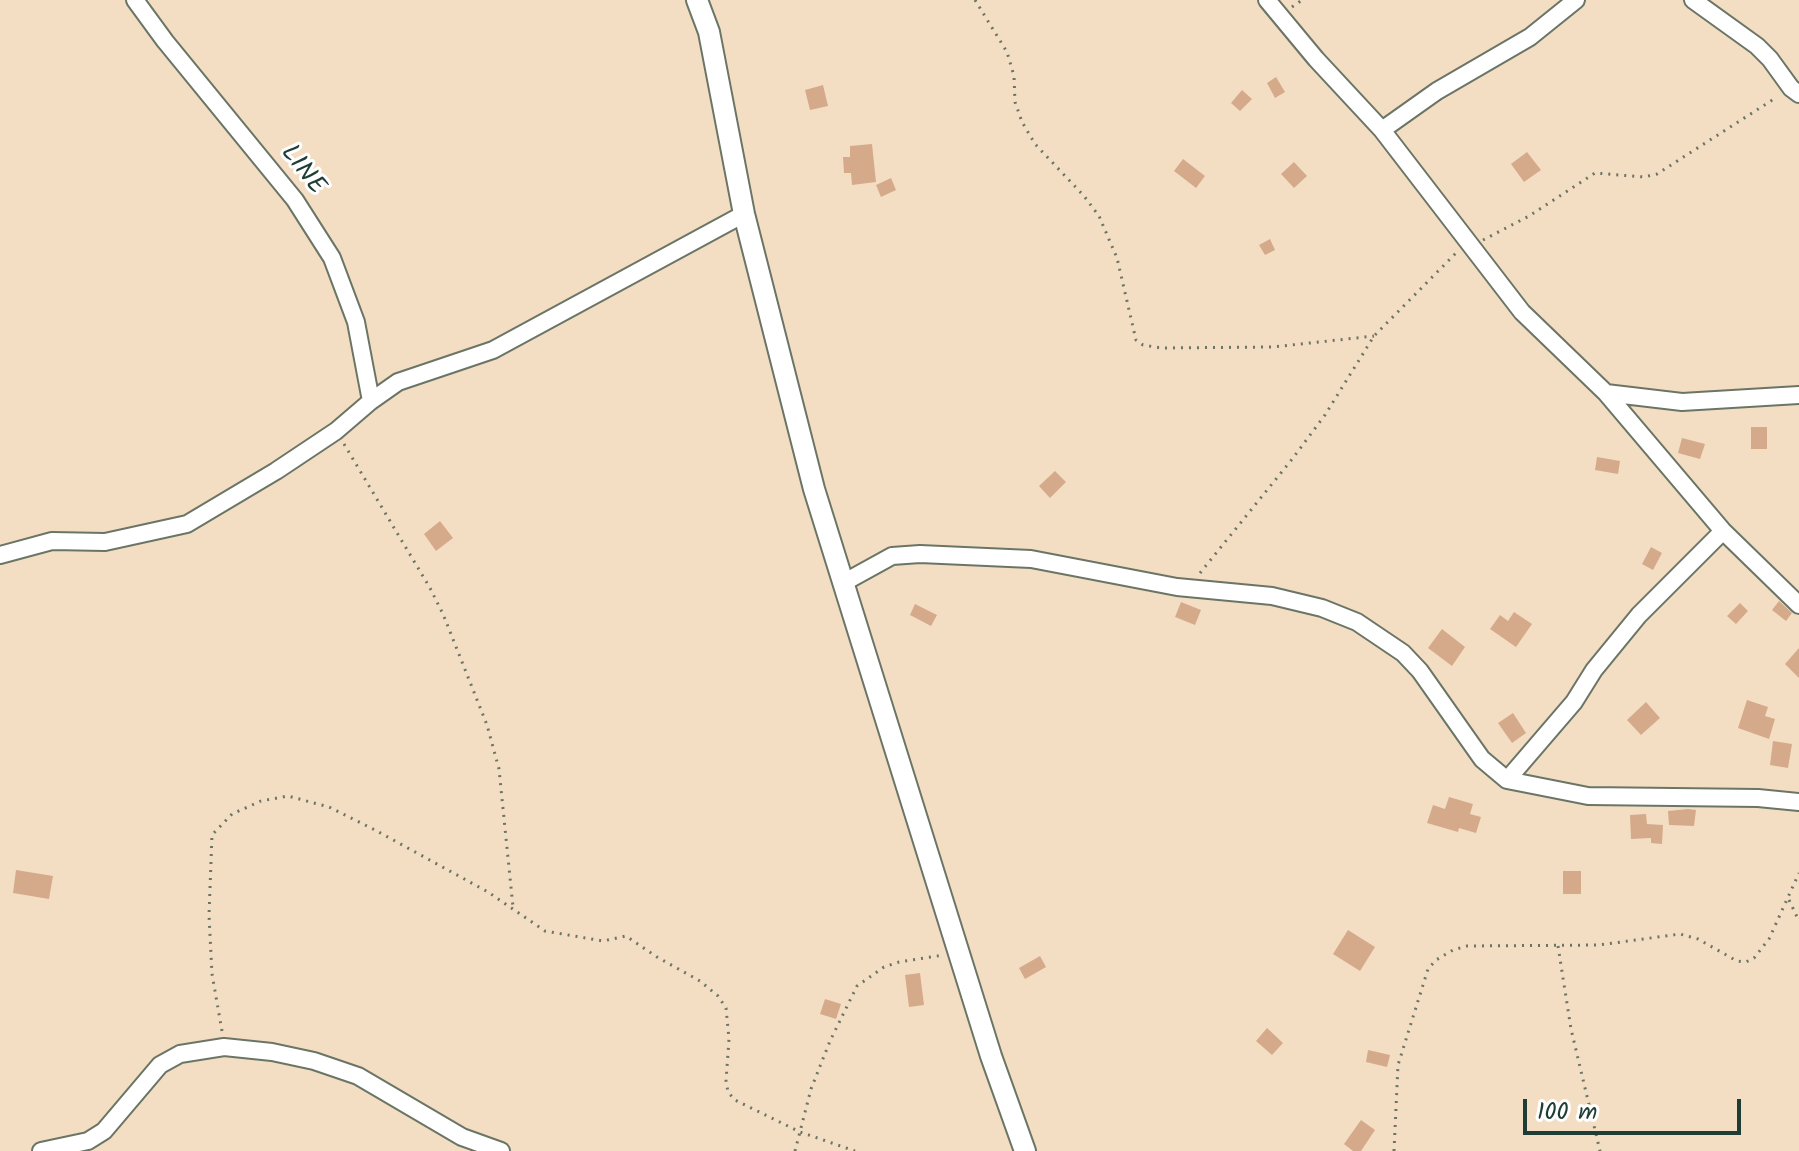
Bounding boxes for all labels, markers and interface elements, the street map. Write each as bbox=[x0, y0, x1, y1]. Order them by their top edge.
street label: LINE bbox=[272, 140, 330, 202]
scale bar bbox=[1527, 1083, 1745, 1133]
text: 100 m bbox=[1537, 1093, 1597, 1132]

